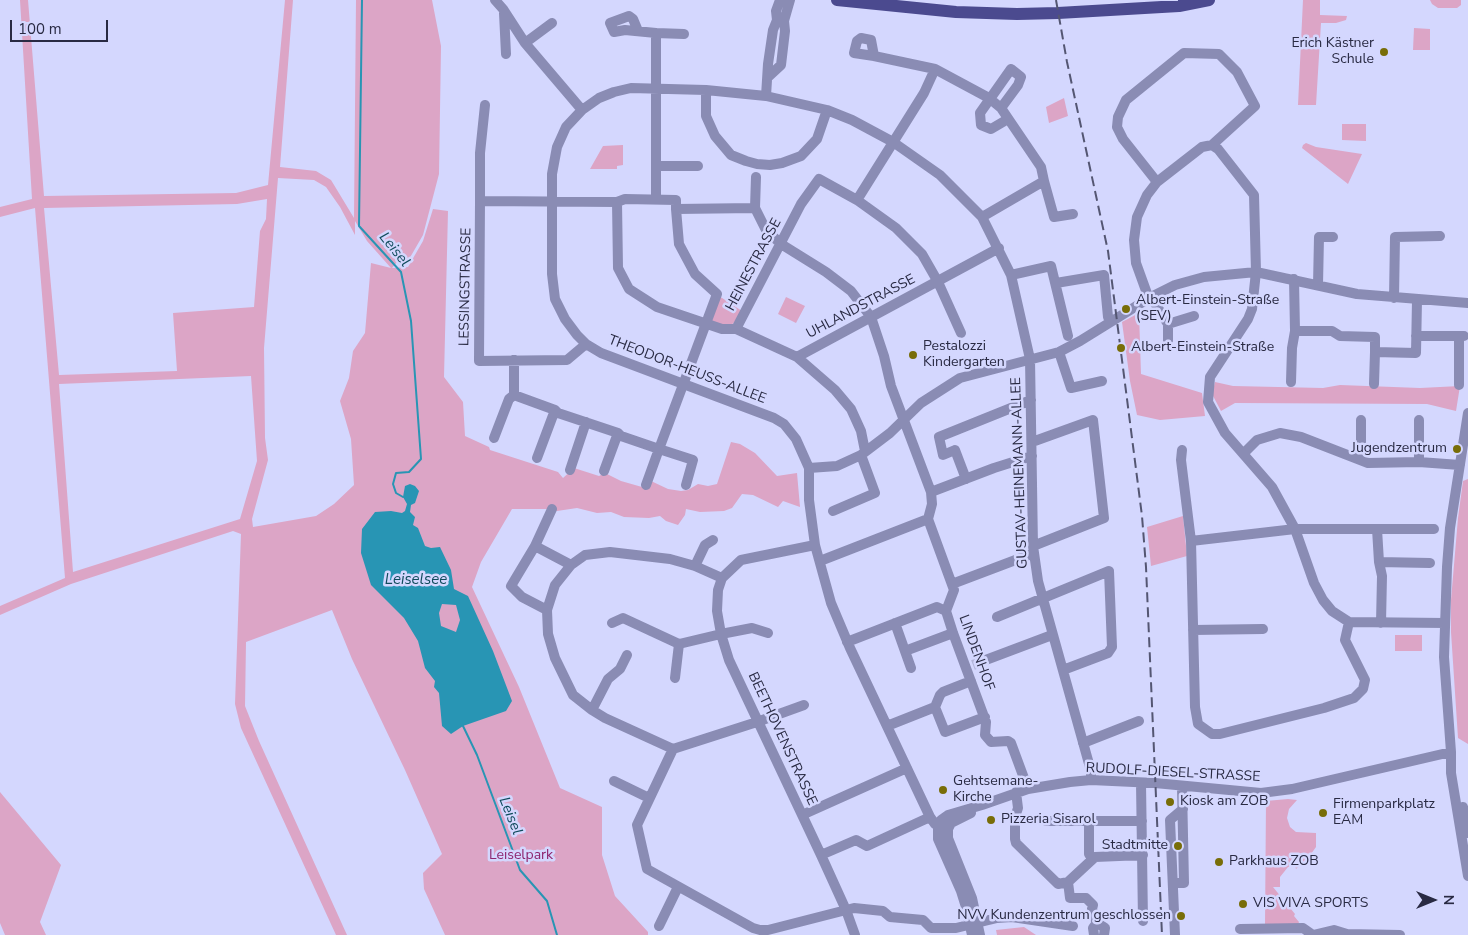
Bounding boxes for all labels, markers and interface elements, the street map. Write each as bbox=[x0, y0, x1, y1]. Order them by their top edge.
scale bar bbox=[12, 10, 110, 42]
text: 100 m bbox=[18, 19, 62, 39]
place label: Erich Kästner Schule bbox=[1291, 36, 1374, 68]
marker: Erich Kästner Schule bbox=[1378, 46, 1390, 58]
street label: HEINESTRASSE bbox=[723, 216, 785, 314]
street label: LESSINGSTRASSE bbox=[457, 228, 475, 346]
water label: Leisel bbox=[375, 229, 413, 271]
street label: UHLANDSTRASSE bbox=[804, 271, 918, 343]
place label: Albert-Einstein-Straße (SEV) bbox=[1136, 293, 1279, 326]
marker: Albert-Einstein-Straße (SEV) bbox=[1120, 303, 1132, 315]
street label: THEODOR-HEUSS-ALLEE bbox=[606, 332, 768, 408]
place label: Pestalozzi Kindergarten bbox=[923, 339, 1005, 372]
place label: Albert-Einstein-Straße bbox=[1131, 340, 1274, 356]
marker: Albert-Einstein-Straße bbox=[1115, 342, 1127, 354]
marker: Pestalozzi Kindergarten bbox=[907, 349, 919, 361]
street label: GUSTAV-HEINEMANN-ALLEE bbox=[1008, 377, 1032, 569]
place label: Jugendzentrum bbox=[1351, 441, 1447, 457]
marker: Jugendzentrum bbox=[1451, 443, 1463, 455]
water label: Leiselsee bbox=[385, 571, 447, 589]
street label: LINDENHOF bbox=[955, 613, 997, 693]
street label: BEETHOVENSTRASSE bbox=[744, 670, 820, 808]
street label: RUDOLF-DIESEL-STRASSE bbox=[1085, 760, 1261, 786]
place label: Gehtsemane- Kirche bbox=[953, 774, 1039, 806]
marker: Gehtsemane- Kirche bbox=[937, 784, 949, 796]
water label: Leisel bbox=[494, 794, 526, 838]
place label: Kiosk am ZOB bbox=[1180, 794, 1268, 810]
marker: Kiosk am ZOB bbox=[1164, 796, 1176, 808]
place label: Firmenparkplatz EAM bbox=[1333, 797, 1435, 830]
marker: Firmenparkplatz EAM bbox=[1317, 807, 1329, 819]
place label: Pizzeria Sisarol bbox=[1001, 812, 1096, 828]
marker: Pizzeria Sisarol bbox=[985, 814, 997, 826]
place label: Stadtmitte bbox=[1102, 838, 1168, 854]
marker: Stadtmitte bbox=[1172, 840, 1184, 852]
park label: Leiselpark bbox=[489, 848, 553, 864]
place label: Parkhaus ZOB bbox=[1229, 854, 1319, 870]
marker: Parkhaus ZOB bbox=[1213, 856, 1225, 868]
north arrow bbox=[1408, 875, 1458, 925]
text: N bbox=[1439, 895, 1458, 905]
place label: VIS VIVA SPORTS bbox=[1253, 896, 1368, 912]
marker: VIS VIVA SPORTS bbox=[1237, 898, 1249, 910]
place label: NVV Kundenzentrum geschlossen bbox=[957, 908, 1171, 924]
marker: NVV Kundenzentrum geschlossen bbox=[1175, 910, 1187, 922]

